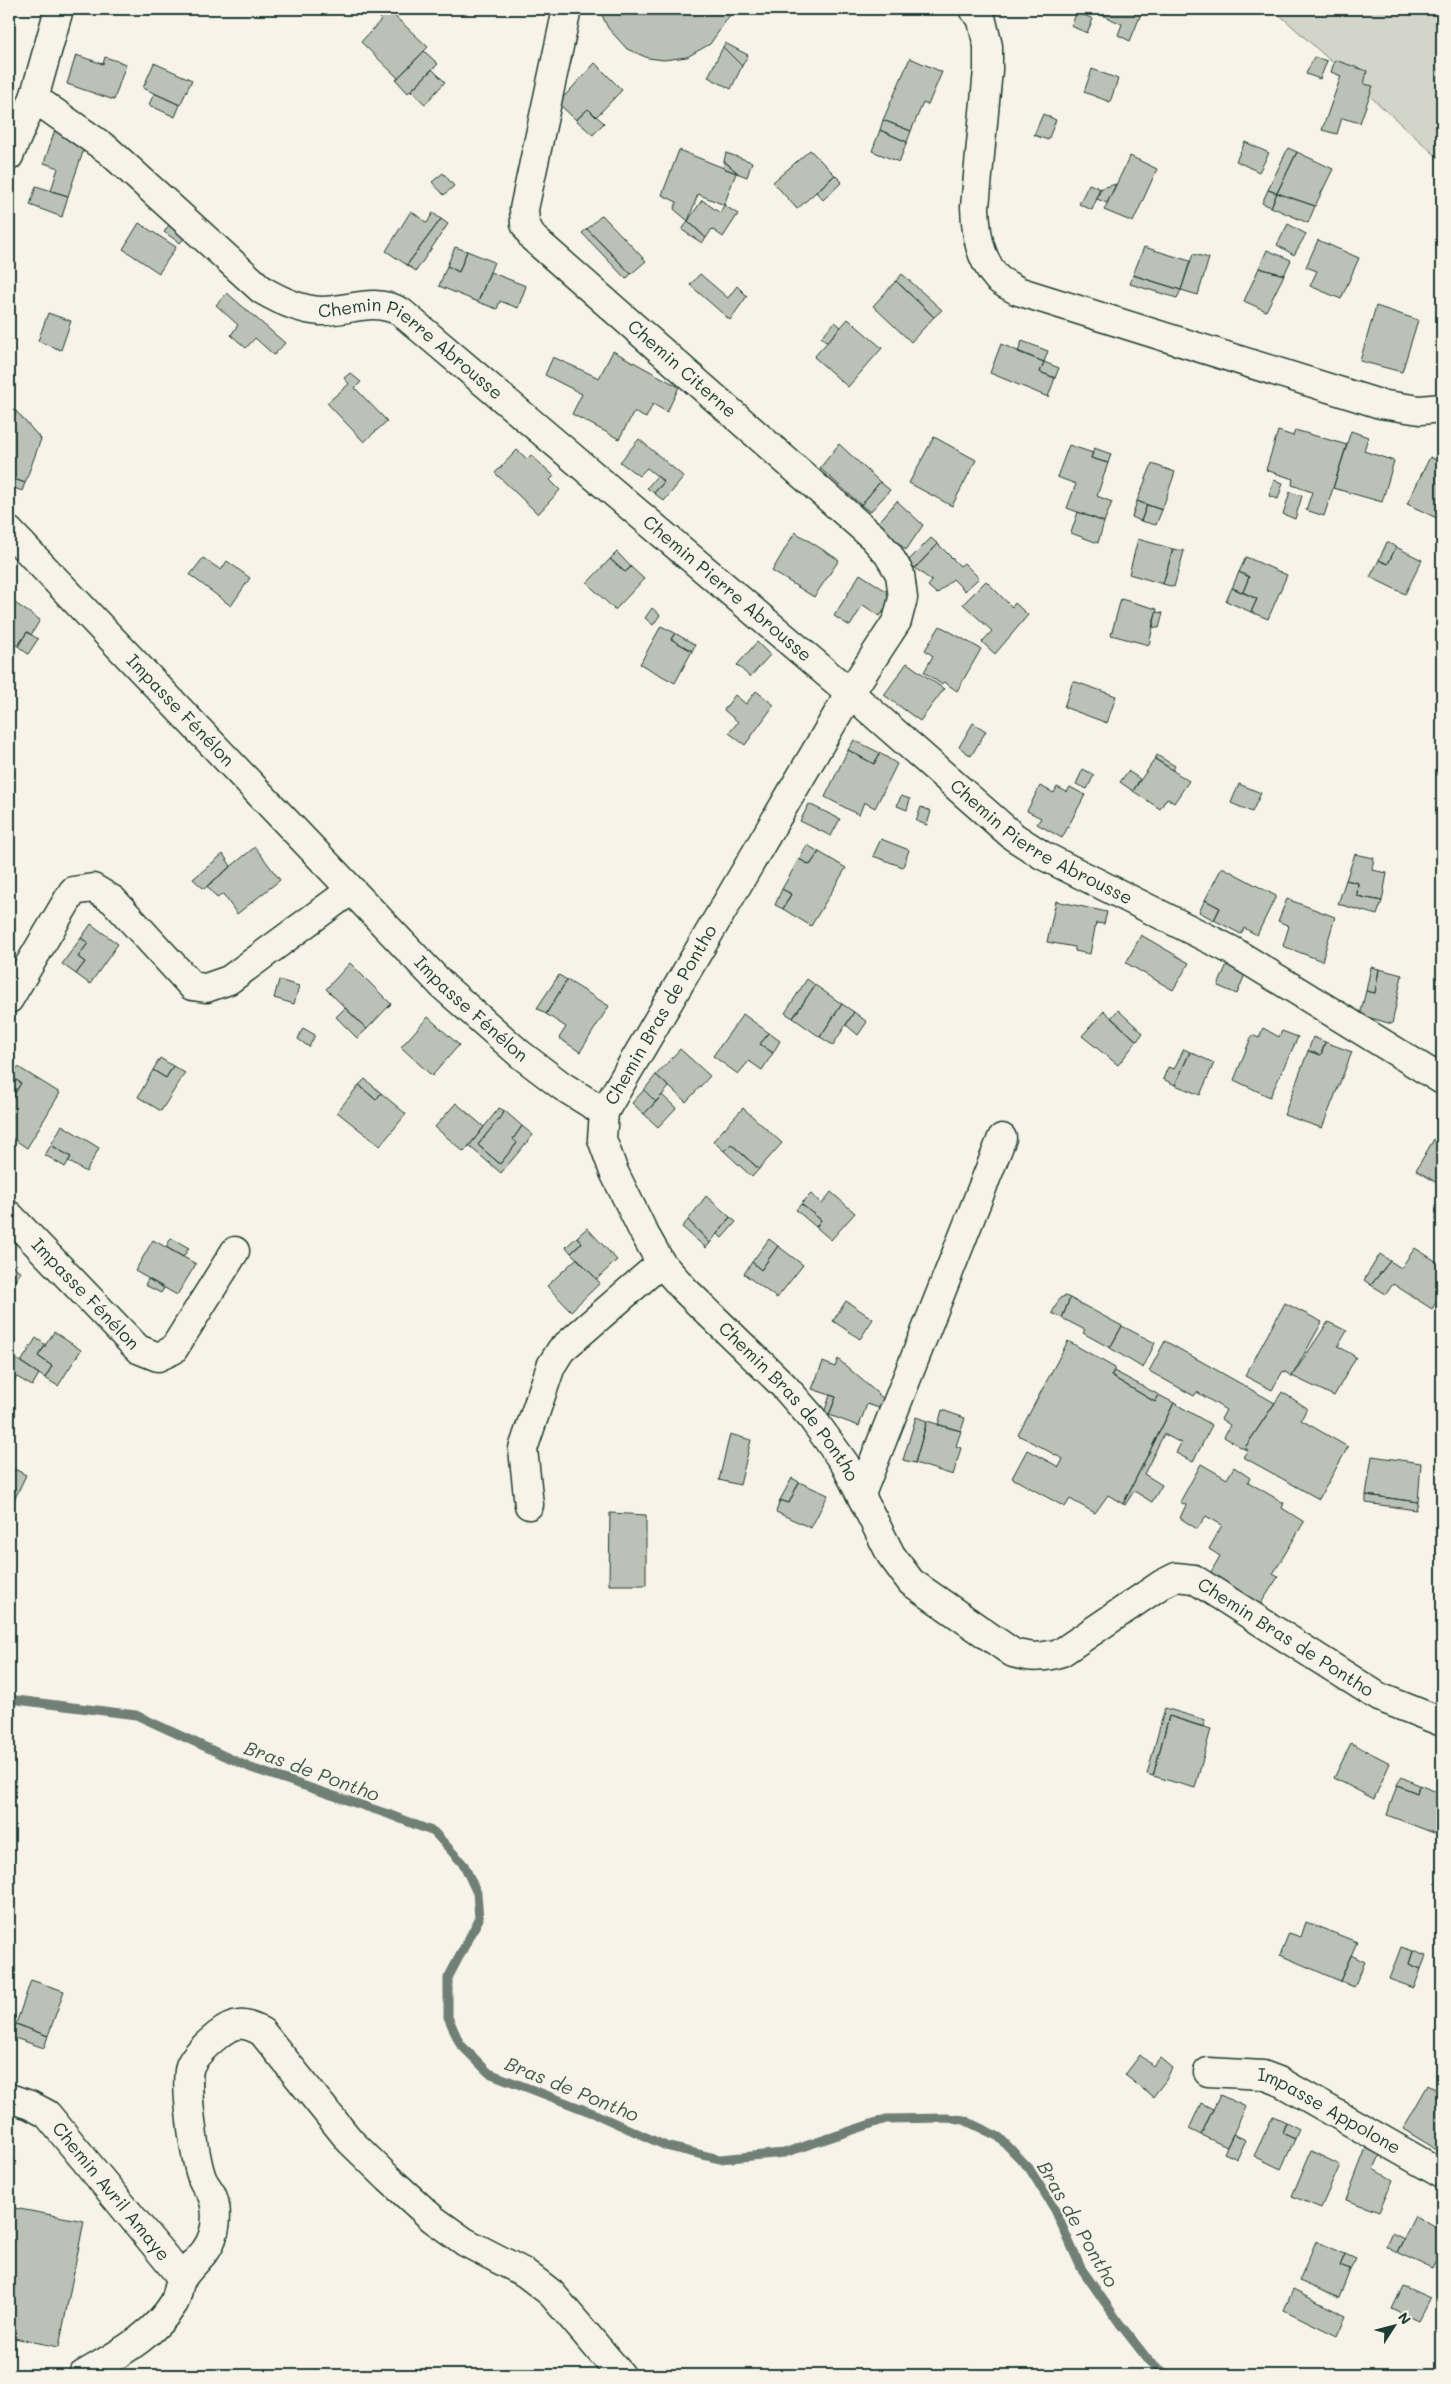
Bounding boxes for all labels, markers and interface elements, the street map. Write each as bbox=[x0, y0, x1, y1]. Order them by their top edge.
street label: Chemin Pierre Abrousse bbox=[318, 292, 509, 405]
street label: Chemin Citerne bbox=[623, 314, 742, 423]
street label: Chemin Pierre Abrousse bbox=[638, 509, 817, 667]
street label: Impasse Fénélon bbox=[122, 648, 240, 771]
street label: Chemin Pierre Abrousse bbox=[945, 773, 1137, 910]
street label: Chemin Bras de Pontho bbox=[599, 920, 722, 1109]
street label: Impasse Fénélon bbox=[409, 950, 533, 1067]
street label: Impasse Fénélon bbox=[27, 1232, 145, 1355]
street label: Chemin Bras de Pontho bbox=[714, 1316, 865, 1485]
street label: Chemin Bras de Pontho bbox=[1193, 1571, 1379, 1702]
water label: Bras de Pontho bbox=[241, 1734, 383, 1807]
water label: Bras de Pontho bbox=[502, 2050, 643, 2127]
street label: Impasse Appolone bbox=[1257, 2062, 1405, 2159]
street label: Chemin Avril Amaye bbox=[47, 2116, 176, 2266]
water label: Bras de Pontho bbox=[1032, 2156, 1125, 2292]
north arrow bbox=[1368, 2302, 1418, 2352]
text: N bbox=[1394, 2308, 1416, 2328]

